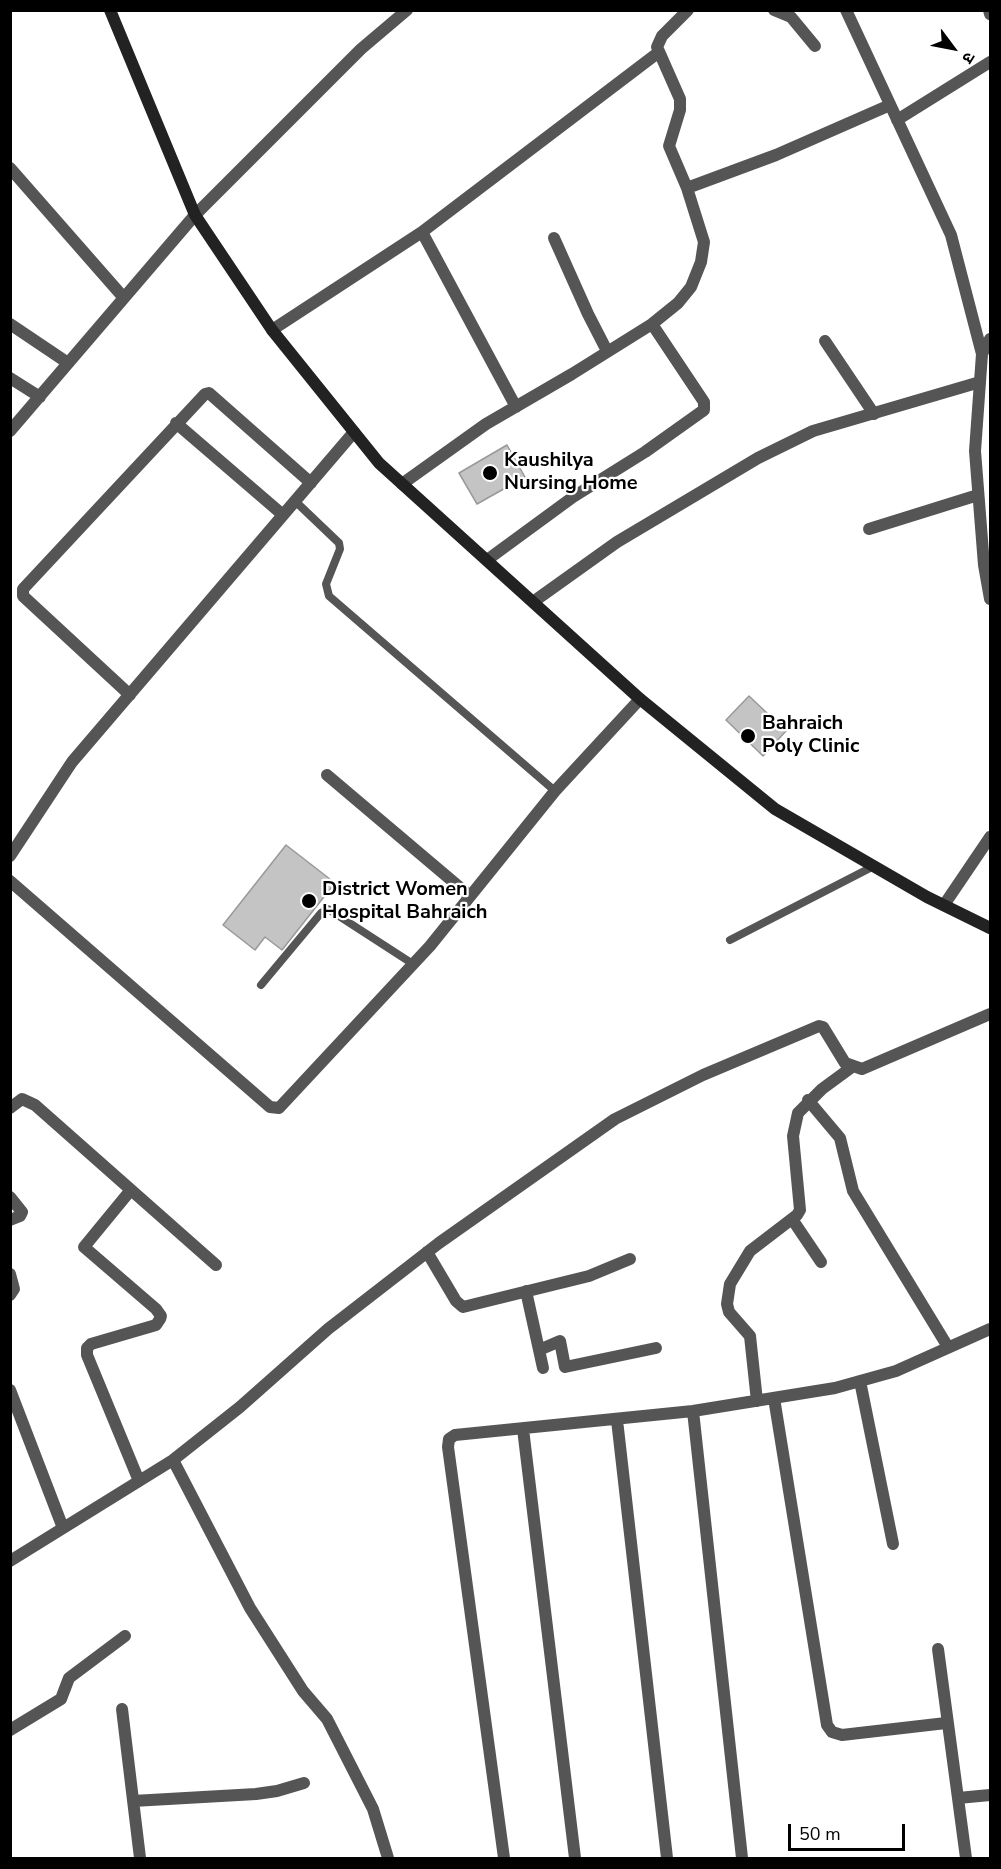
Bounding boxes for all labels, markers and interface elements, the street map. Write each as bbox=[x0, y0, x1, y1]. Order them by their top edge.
north arrow bbox=[923, 18, 983, 78]
text: उ bbox=[956, 48, 980, 67]
place label: Kaushilya Nursing Home bbox=[504, 449, 638, 496]
marker: Kaushilya Nursing Home bbox=[481, 464, 499, 482]
place label: Bahraich Poly Clinic bbox=[762, 712, 859, 759]
marker: Bahraich Poly Clinic bbox=[739, 727, 757, 745]
place label: District Women Hospital Bahraich bbox=[322, 878, 488, 925]
marker: District Women Hospital Bahraich bbox=[300, 892, 318, 910]
scale bar bbox=[791, 1812, 908, 1850]
text: 50 m bbox=[799, 1822, 841, 1846]

